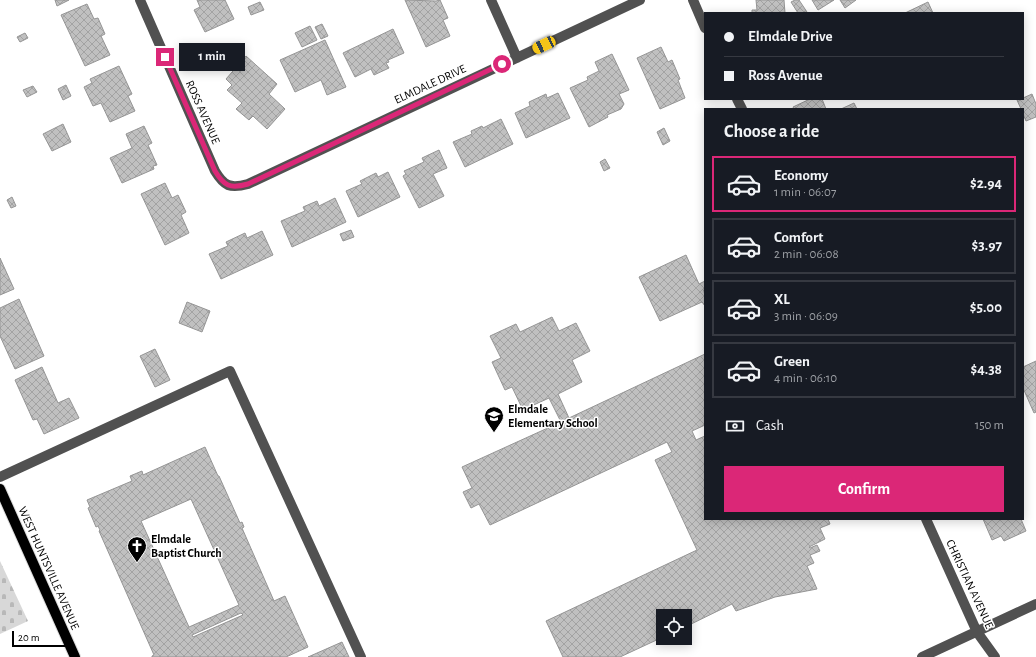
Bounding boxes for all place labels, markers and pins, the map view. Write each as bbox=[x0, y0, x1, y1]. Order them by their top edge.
place label: Elmdale Elementary School bbox=[508, 403, 598, 430]
school or university icon: Elmdale Elementary School bbox=[483, 405, 505, 433]
place label: Elmdale Baptist Church bbox=[151, 533, 222, 559]
church icon: Elmdale Baptist Church bbox=[126, 535, 148, 563]

